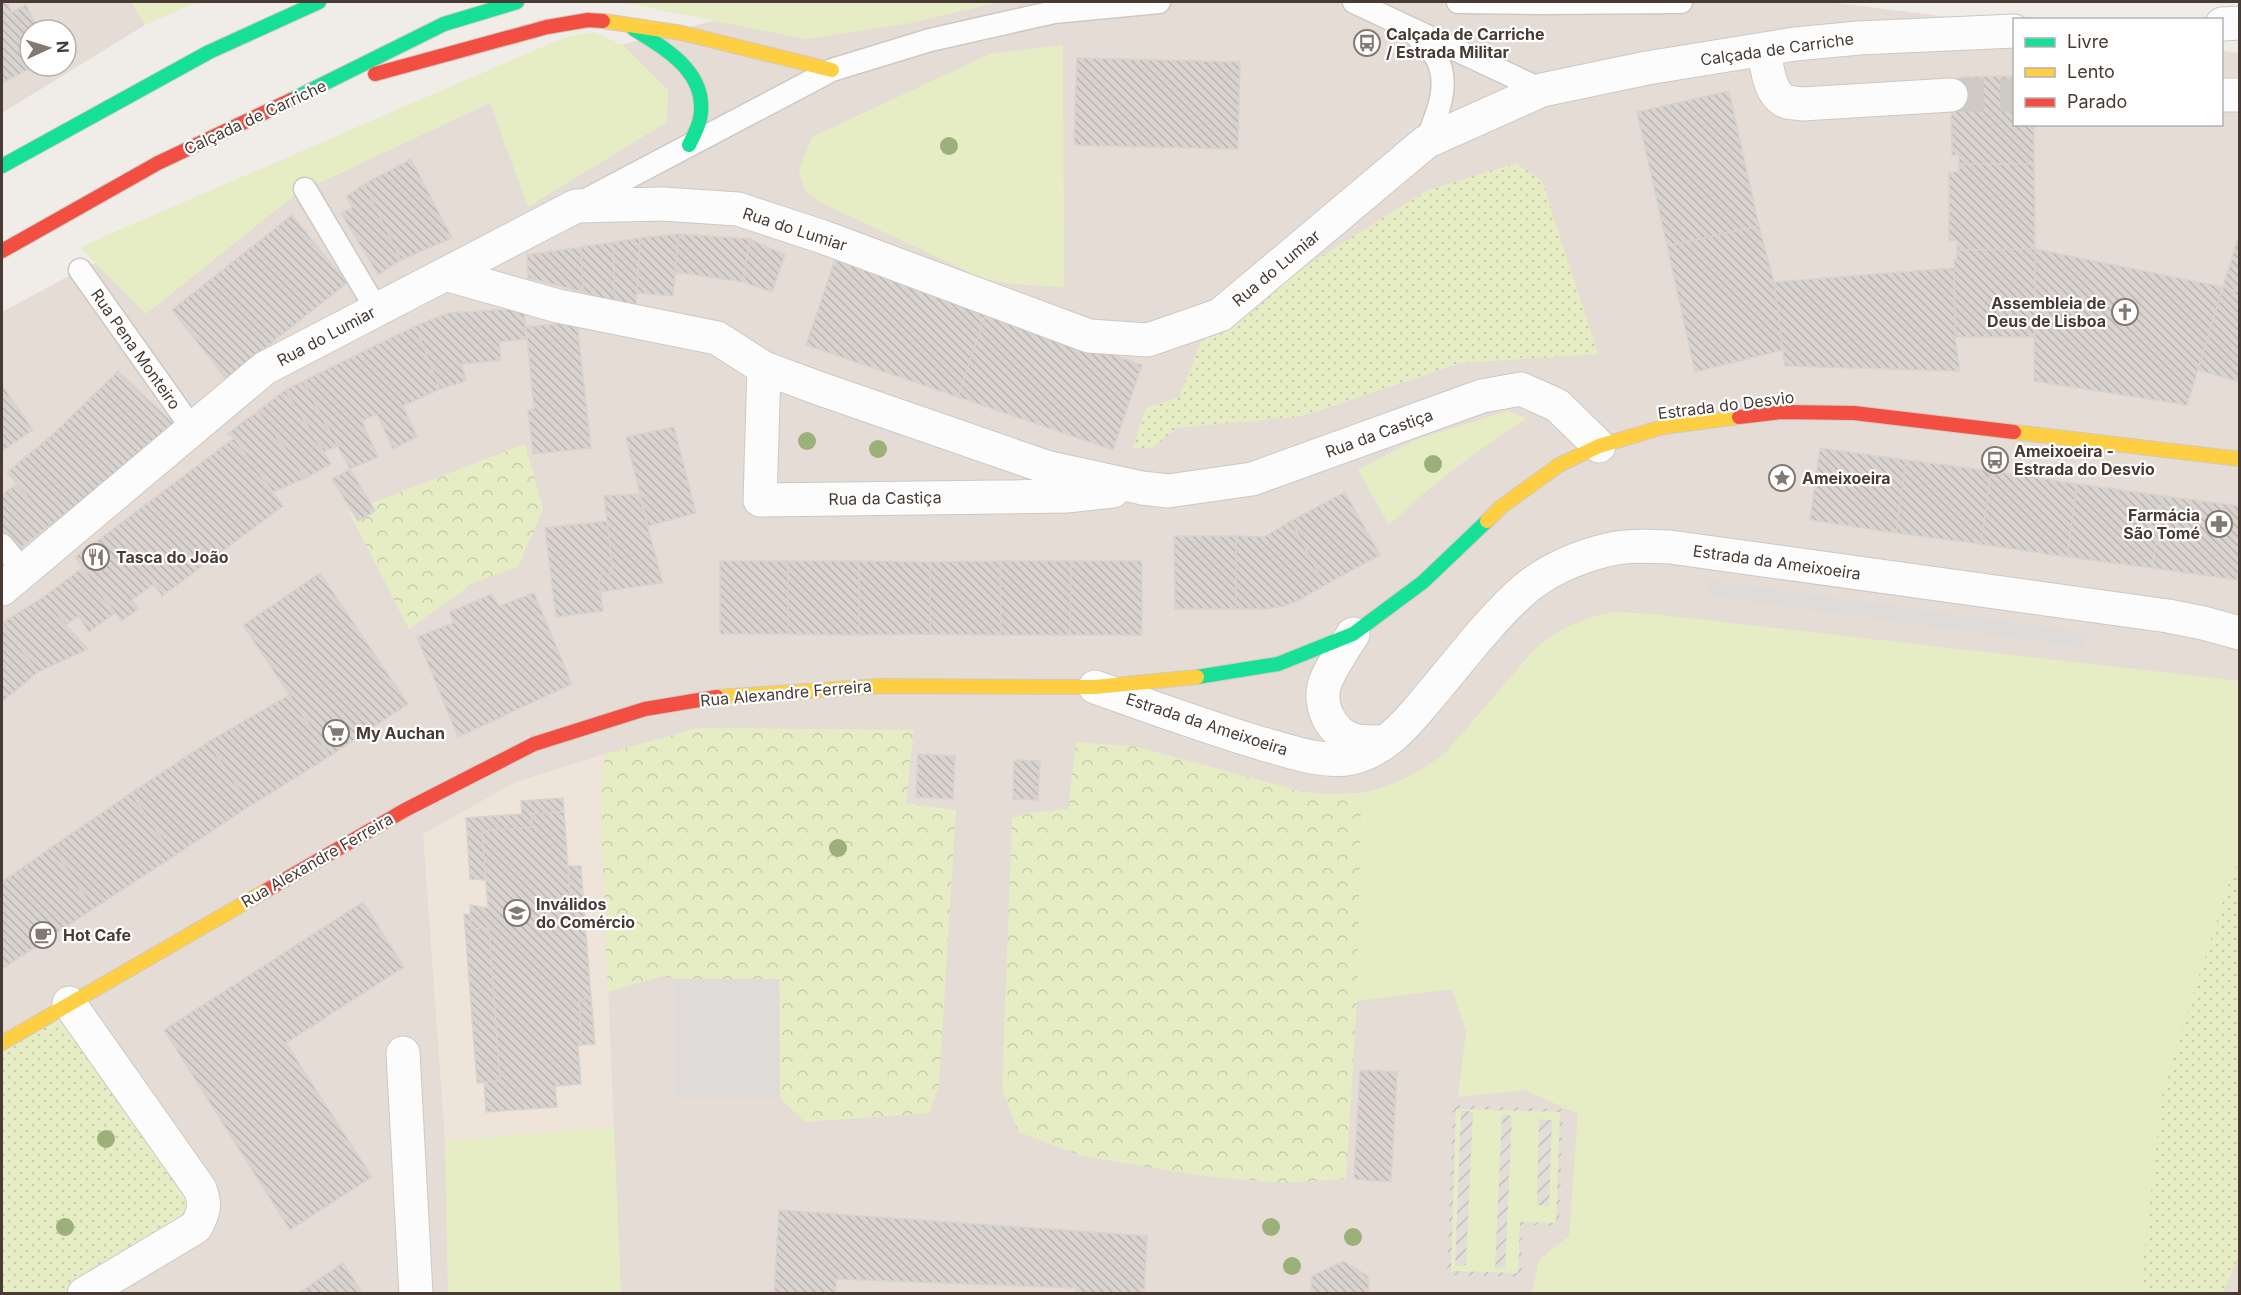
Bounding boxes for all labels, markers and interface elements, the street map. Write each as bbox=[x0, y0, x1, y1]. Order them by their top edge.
north arrow bbox=[18, 18, 78, 78]
legend bbox=[2013, 18, 2223, 126]
place label: Calçada de Carriche / Estrada Militar bbox=[1386, 24, 1545, 62]
bus stop icon: Calçada de Carriche / Estrada Militar bbox=[1352, 28, 1382, 58]
street label: Calçada de Carriche bbox=[1699, 28, 1855, 70]
text: Livre bbox=[2067, 31, 2109, 52]
text: N bbox=[53, 40, 73, 54]
text: Lento bbox=[2067, 61, 2115, 82]
street label: Calçada de Carriche bbox=[181, 75, 329, 159]
text: Parado bbox=[2067, 91, 2127, 112]
street label: Rua do Lumiar bbox=[740, 203, 850, 255]
street label: Rua do Lumiar bbox=[1228, 225, 1324, 311]
street label: Rua Pena Monteiro bbox=[87, 285, 185, 413]
place label: Assembleia de Deus de Lisboa bbox=[1987, 293, 2106, 331]
church icon: Assembleia de Deus de Lisboa bbox=[2110, 297, 2140, 327]
street label: Rua do Lumiar bbox=[273, 302, 379, 370]
street label: Estrada do Desvio bbox=[1657, 387, 1795, 423]
street label: Rua da Castiça bbox=[1322, 404, 1436, 462]
place label: Ameixoeira - Estrada do Desvio bbox=[2014, 441, 2155, 479]
bus stop icon: Ameixoeira - Estrada do Desvio bbox=[1980, 445, 2010, 475]
place icon: Ameixoeira bbox=[1767, 463, 1797, 493]
place label: Ameixoeira bbox=[1802, 468, 1891, 488]
street label: Rua da Castiça bbox=[828, 487, 942, 509]
place label: Farmácia São Tomé bbox=[2123, 505, 2200, 543]
pharmacy icon: Farmácia São Tomé bbox=[2204, 509, 2234, 539]
street label: Estrada da Ameixoeira bbox=[1692, 540, 1862, 584]
restaurant icon: Tasca do João bbox=[81, 542, 111, 572]
place label: Tasca do João bbox=[116, 547, 229, 567]
street label: Rua Alexandre Ferreira bbox=[699, 676, 873, 710]
street label: Estrada da Ameixoeira bbox=[1123, 688, 1291, 760]
supermarket icon: My Auchan bbox=[321, 718, 351, 748]
place label: My Auchan bbox=[356, 723, 445, 743]
street label: Rua Alexandre Ferreira bbox=[237, 808, 397, 912]
place label: Inválidos do Comércio bbox=[536, 894, 635, 932]
school or university icon: Inválidos do Comércio bbox=[502, 898, 532, 928]
cafe icon: Hot Cafe bbox=[28, 920, 58, 950]
place label: Hot Cafe bbox=[63, 925, 131, 945]

